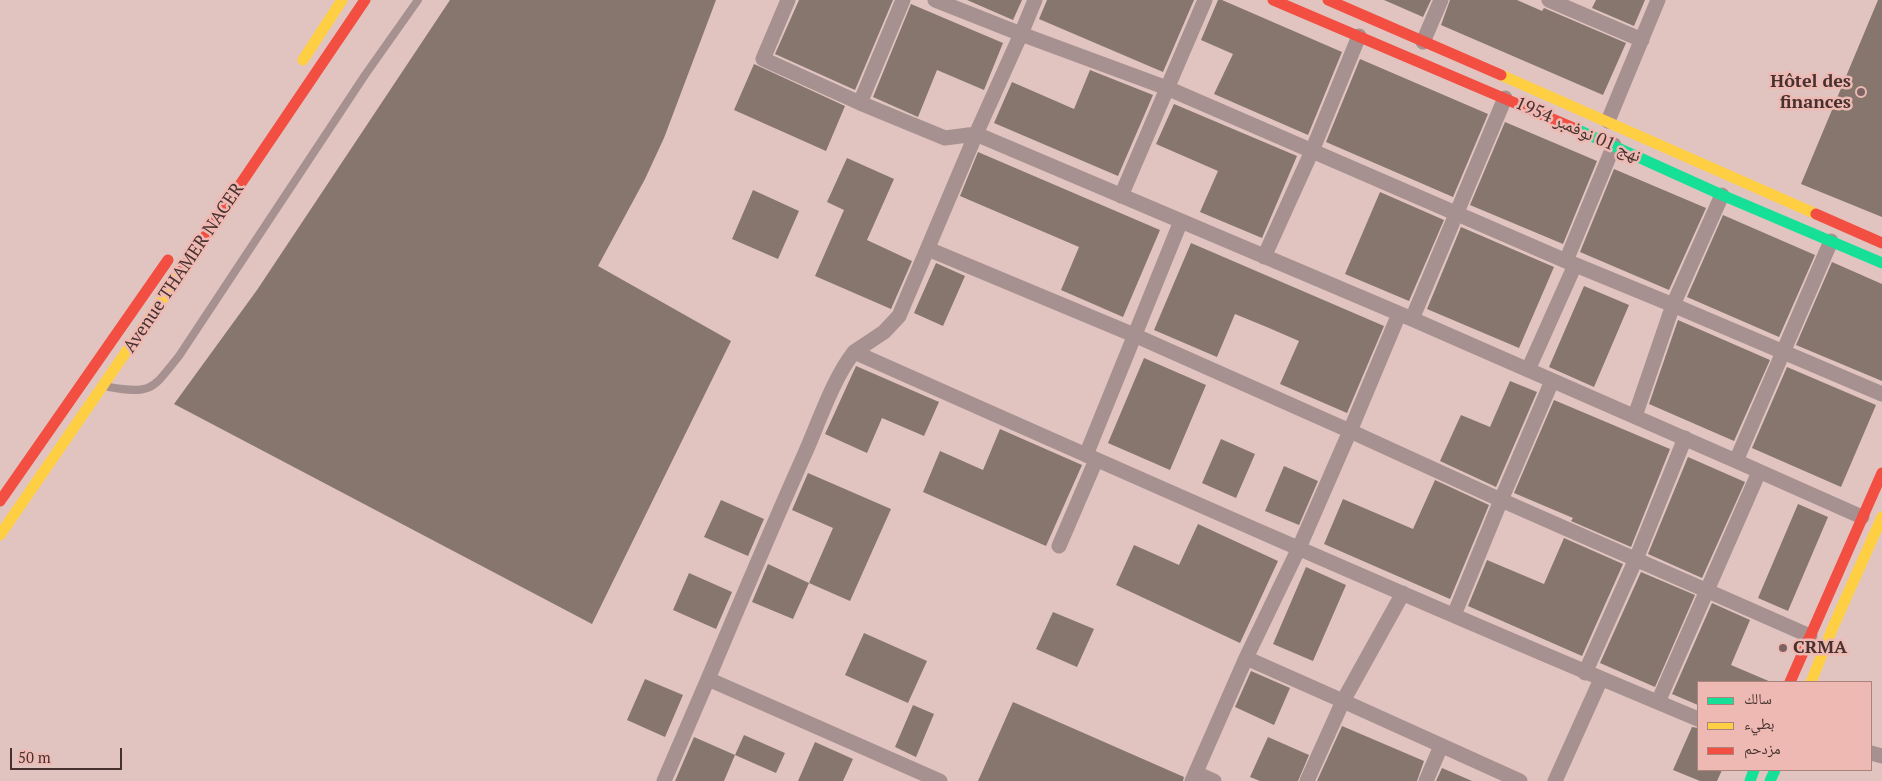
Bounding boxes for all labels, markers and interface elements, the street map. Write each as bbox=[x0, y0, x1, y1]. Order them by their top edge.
place label: Hôtel des finances bbox=[1770, 71, 1851, 114]
marker: Hôtel des finances bbox=[1855, 86, 1867, 98]
street label: نهج 01 نوفمبر 1954 bbox=[1512, 93, 1644, 167]
street label: Avenue THAMER NACER bbox=[119, 179, 249, 357]
place label: CRMA bbox=[1793, 637, 1847, 659]
marker: CRMA bbox=[1777, 642, 1789, 654]
legend bbox=[1697, 681, 1872, 771]
text: سالك bbox=[1744, 688, 1772, 708]
text: بطيء bbox=[1744, 713, 1774, 733]
scale bar bbox=[12, 738, 125, 770]
text: مزدحم bbox=[1744, 738, 1781, 758]
text: 50 m bbox=[18, 747, 51, 767]

